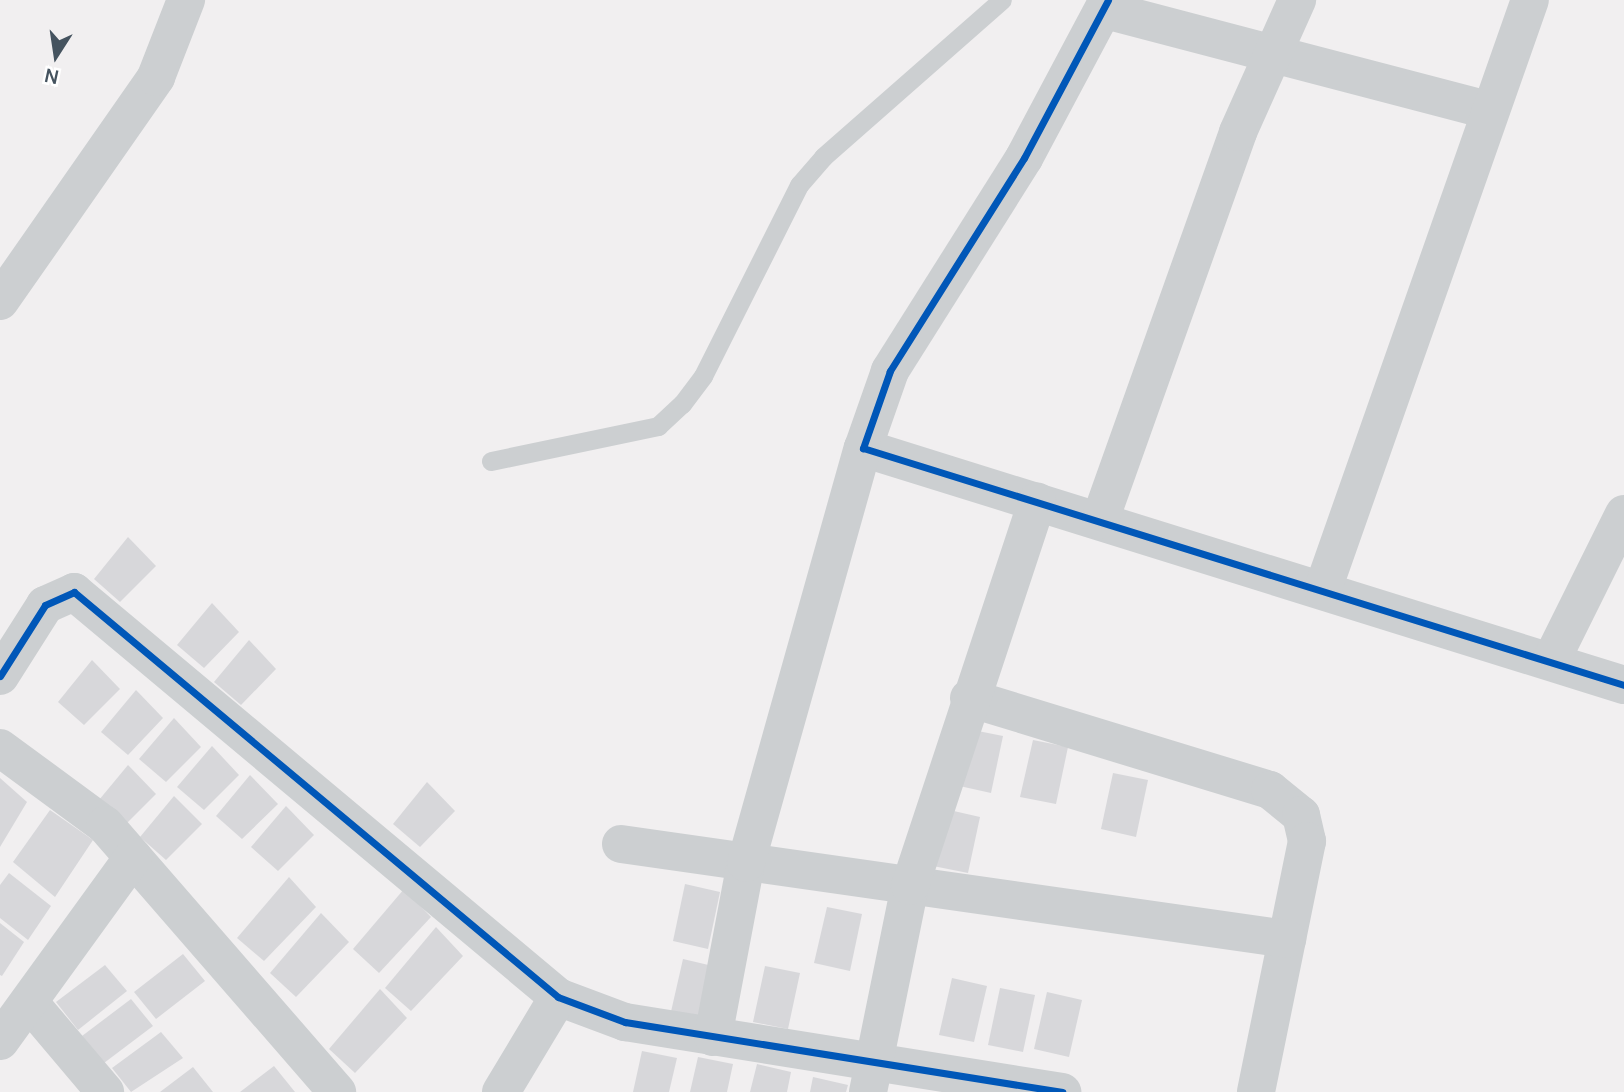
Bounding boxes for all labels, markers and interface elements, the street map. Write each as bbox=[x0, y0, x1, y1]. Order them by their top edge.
north arrow bbox=[21, 21, 91, 91]
text: N bbox=[42, 62, 61, 91]

